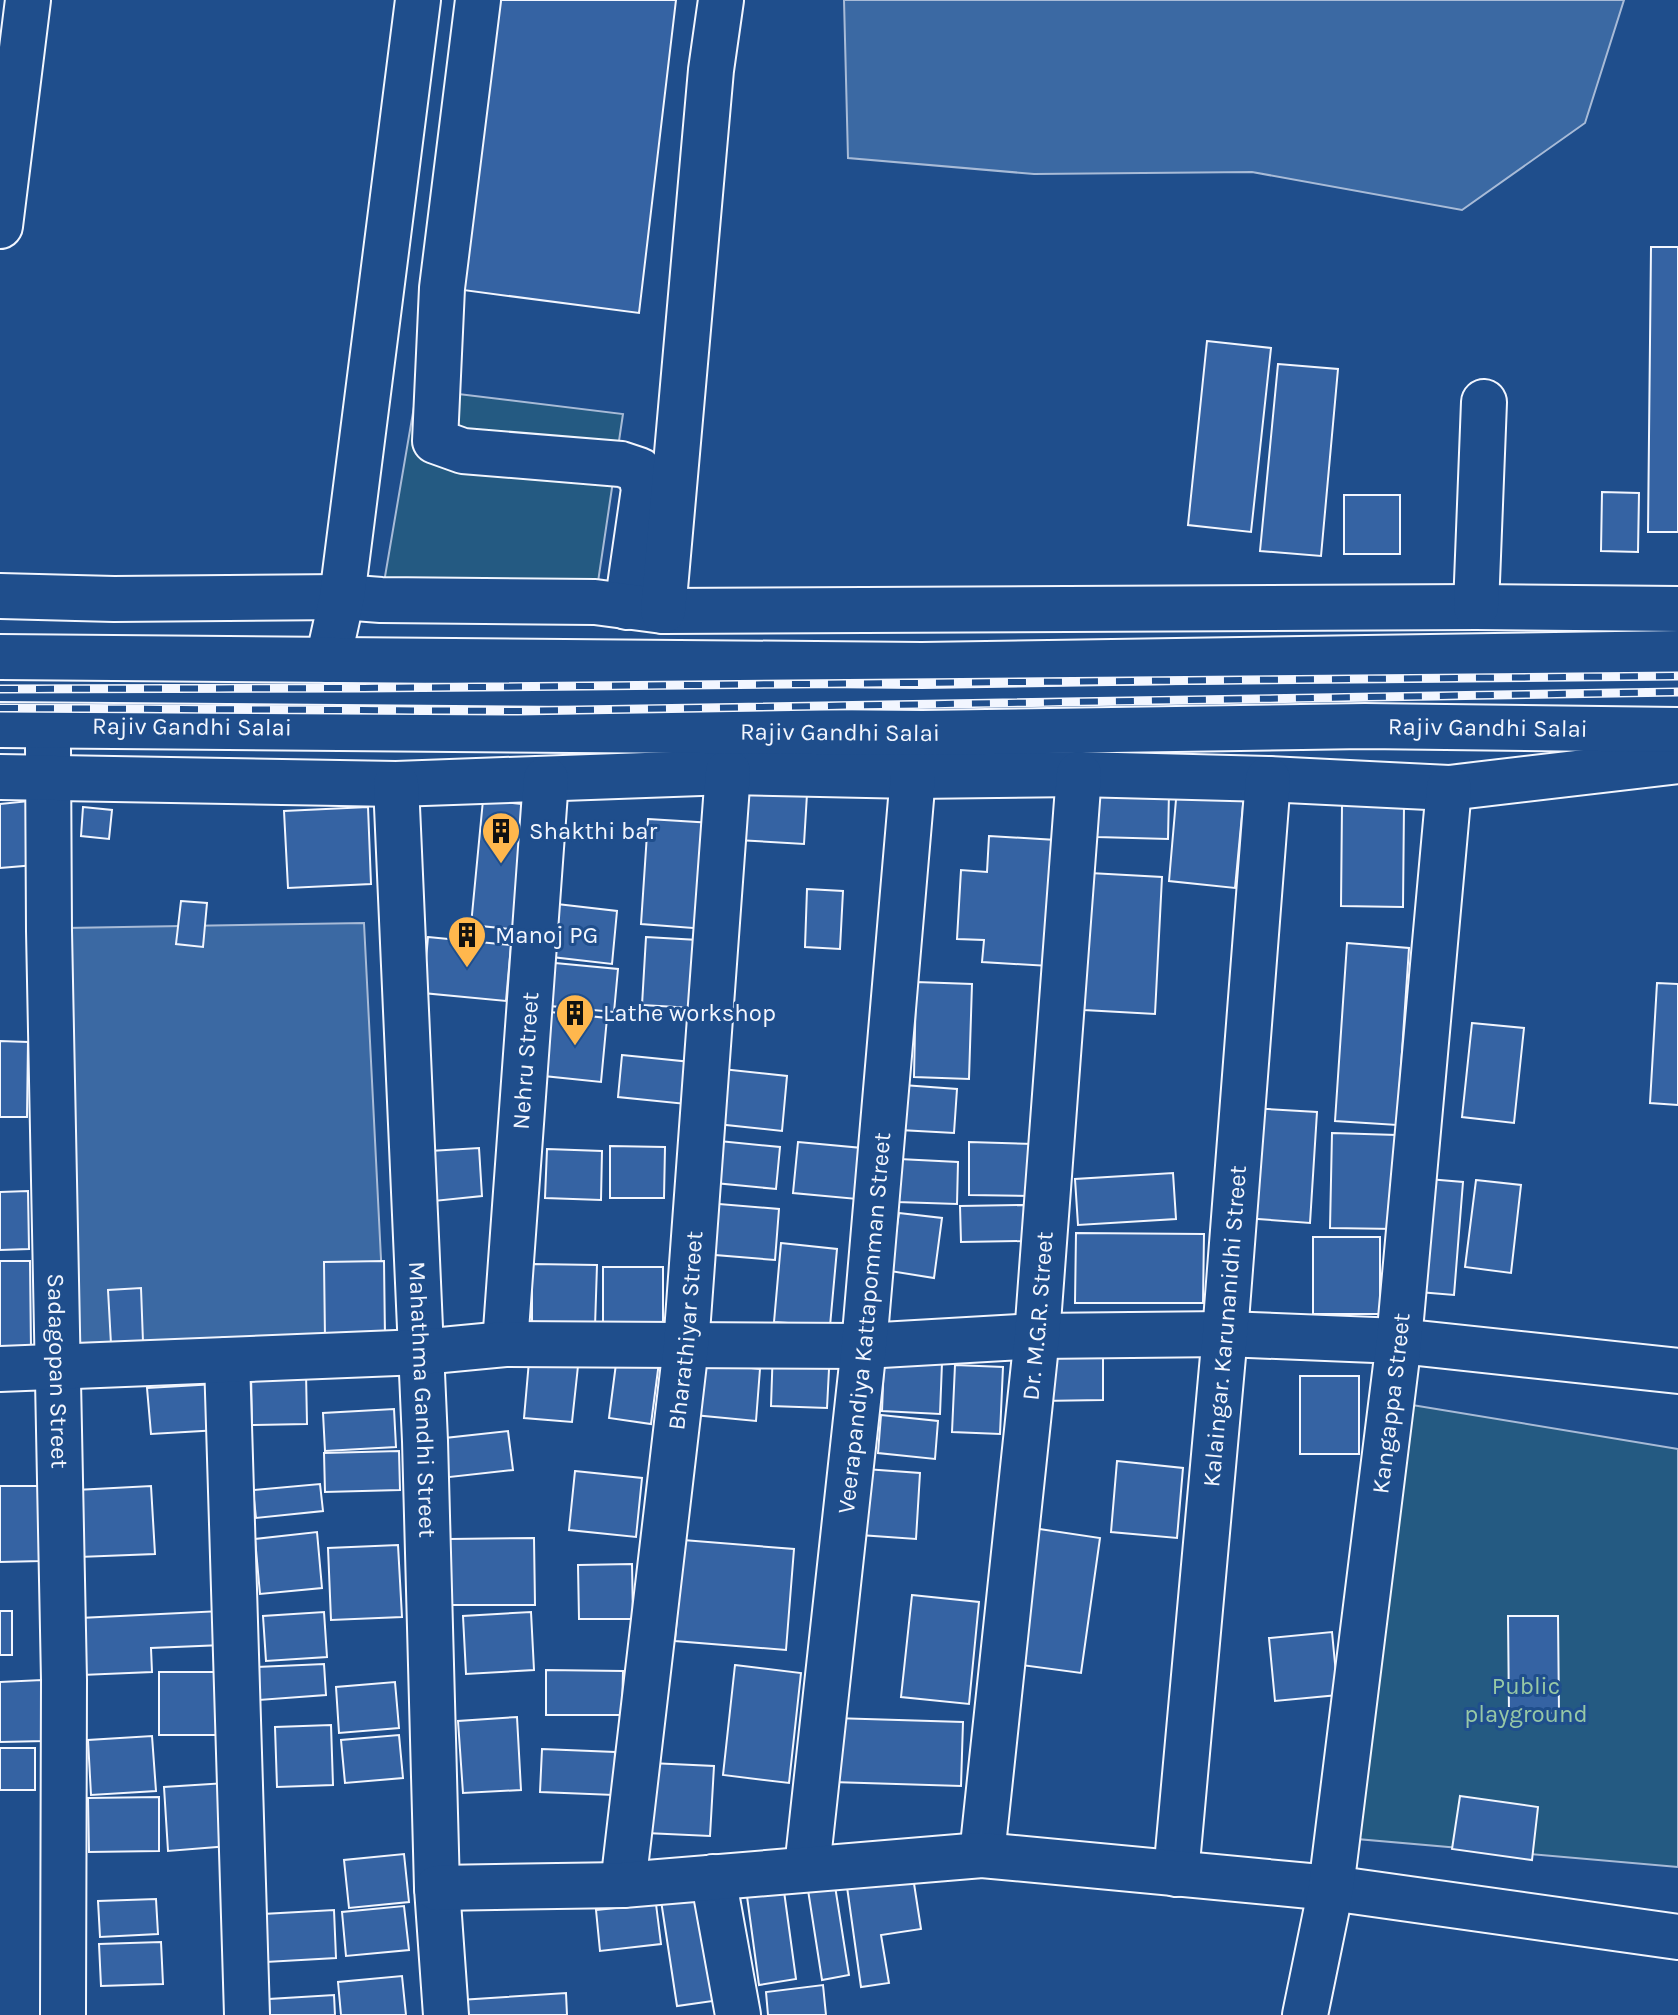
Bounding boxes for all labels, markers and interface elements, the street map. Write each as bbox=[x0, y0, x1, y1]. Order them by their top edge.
street label: Rajiv Gandhi Salai bbox=[92, 712, 292, 742]
street label: Rajiv Gandhi Salai bbox=[1388, 712, 1588, 743]
street label: Rajiv Gandhi Salai bbox=[740, 717, 940, 747]
building icon: Shakthi bar bbox=[480, 810, 522, 865]
place label: Shakthi bar bbox=[529, 817, 658, 845]
building icon: Manoj PG bbox=[446, 914, 488, 969]
place label: Manoj PG bbox=[495, 921, 598, 949]
street label: Nehru Street bbox=[507, 991, 545, 1131]
building icon: Lathe workshop bbox=[554, 992, 596, 1047]
place label: Lathe workshop bbox=[603, 999, 776, 1027]
street label: Veerapandiya Kattapomman Street bbox=[832, 1131, 896, 1515]
street label: Kalaingar. Karunanidhi Street bbox=[1197, 1164, 1252, 1488]
street label: Bharathiyar Street bbox=[662, 1230, 708, 1432]
street label: Dr. M.G.R. Street bbox=[1016, 1230, 1059, 1402]
street label: Mahathma Gandhi Street bbox=[403, 1261, 442, 1538]
street label: Sadagopan Street bbox=[42, 1273, 74, 1469]
street label: Kangappa Street bbox=[1366, 1312, 1415, 1495]
park label: Public playground bbox=[1464, 1672, 1588, 1728]

